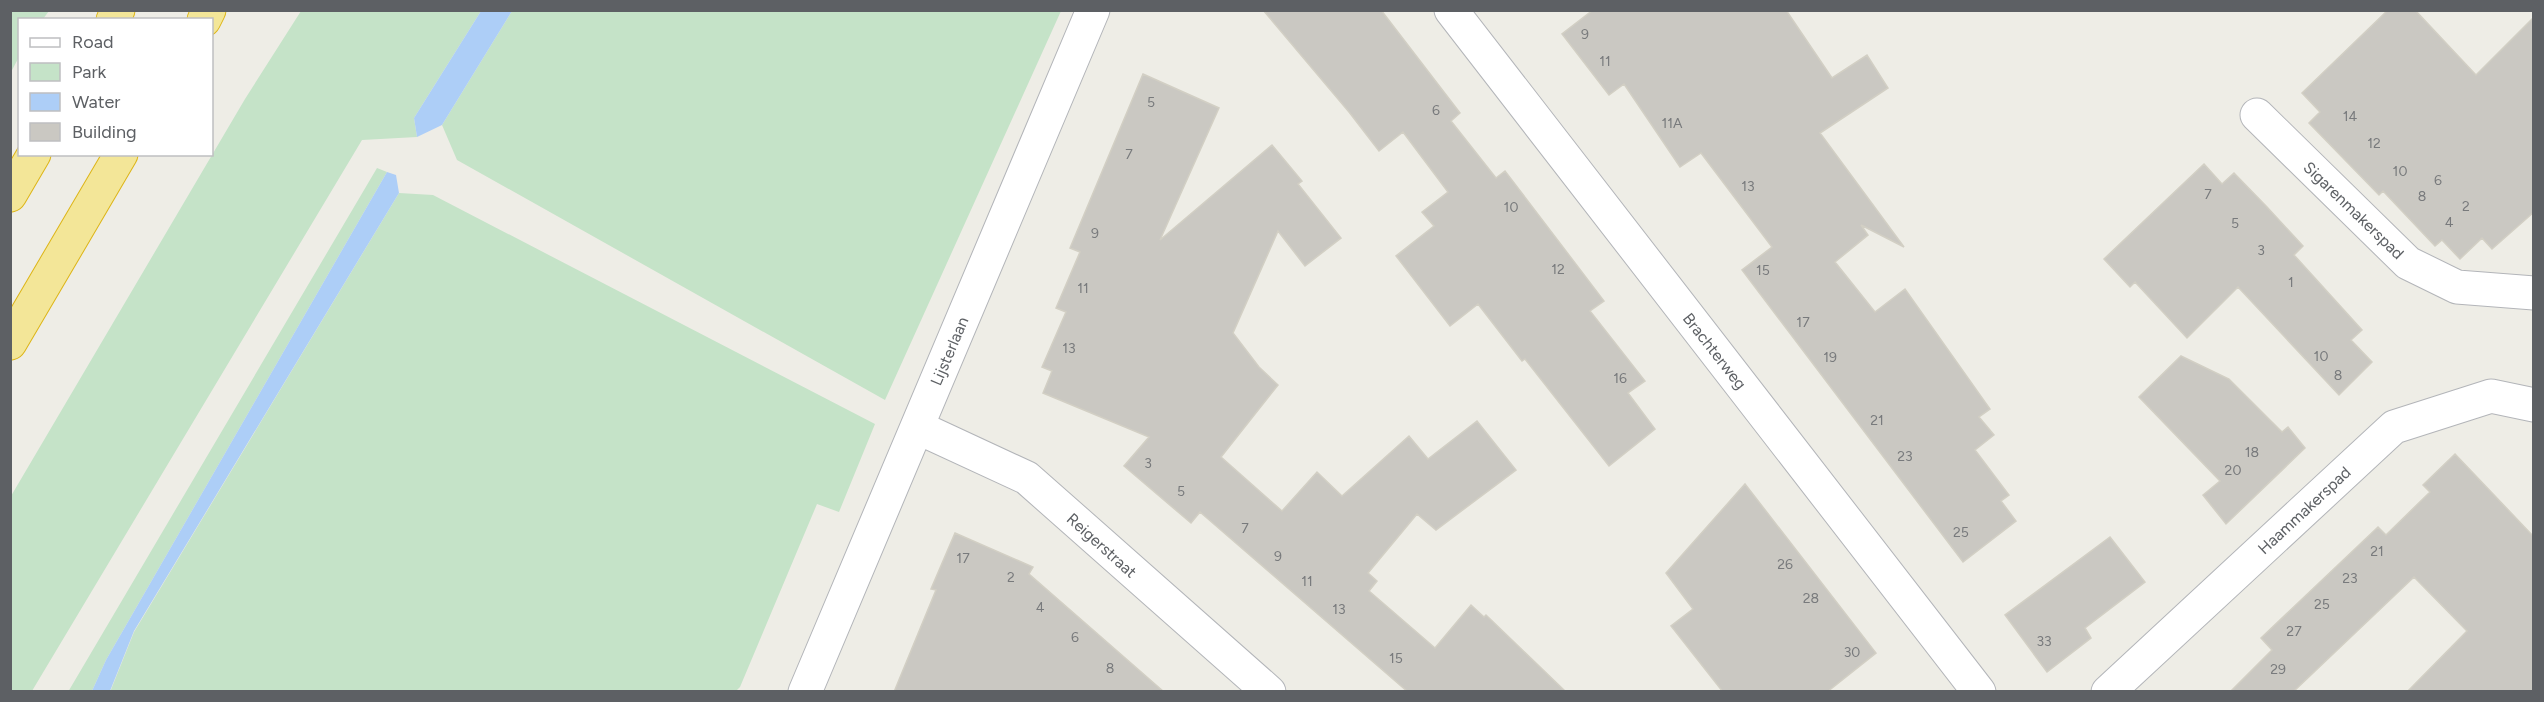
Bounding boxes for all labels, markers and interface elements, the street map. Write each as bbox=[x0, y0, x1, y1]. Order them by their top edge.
legend bbox=[18, 18, 213, 156]
house number: 9 bbox=[1581, 26, 1589, 43]
text: Road bbox=[72, 31, 113, 53]
house number: 11 bbox=[1599, 53, 1611, 70]
text: Park bbox=[72, 61, 107, 83]
text: Water bbox=[72, 91, 120, 113]
house number: 5 bbox=[1147, 94, 1155, 111]
house number: 6 bbox=[1432, 102, 1440, 119]
house number: 14 bbox=[2343, 108, 2358, 125]
house number: 11A bbox=[1661, 115, 1683, 132]
text: Building bbox=[72, 121, 137, 143]
house number: 12 bbox=[2367, 135, 2381, 152]
house number: 7 bbox=[1125, 146, 1133, 163]
street label: Sigarenmakerspad bbox=[2300, 158, 2408, 263]
house number: 10 bbox=[2393, 163, 2407, 180]
house number: 6 bbox=[2434, 172, 2442, 189]
house number: 13 bbox=[1741, 178, 1755, 195]
house number: 7 bbox=[2204, 186, 2212, 203]
house number: 8 bbox=[2418, 188, 2426, 205]
house number: 2 bbox=[2462, 198, 2470, 215]
house number: 10 bbox=[1504, 199, 1518, 216]
house number: 4 bbox=[2445, 214, 2454, 231]
house number: 5 bbox=[2231, 215, 2239, 232]
house number: 9 bbox=[1091, 225, 1099, 242]
house number: 3 bbox=[2257, 242, 2265, 259]
house number: 12 bbox=[1551, 261, 1565, 278]
house number: 15 bbox=[1756, 262, 1770, 279]
house number: 1 bbox=[2288, 274, 2294, 291]
house number: 11 bbox=[1077, 280, 1089, 297]
street label: Brachterweg bbox=[1679, 309, 1750, 393]
street label: Lijsterlaan bbox=[927, 314, 972, 388]
house number: 17 bbox=[1796, 314, 1810, 331]
house number: 13 bbox=[1062, 340, 1076, 357]
house number: 10 bbox=[2314, 348, 2328, 365]
house number: 19 bbox=[1823, 349, 1837, 366]
house number: 8 bbox=[2334, 367, 2342, 384]
house number: 16 bbox=[1613, 370, 1627, 387]
house number: 21 bbox=[1870, 412, 1884, 429]
house number: 18 bbox=[2245, 444, 2259, 461]
house number: 23 bbox=[1897, 448, 1913, 465]
house number: 3 bbox=[1144, 455, 1152, 472]
house number: 20 bbox=[2225, 462, 2241, 479]
street label: Haammakerspad bbox=[2254, 463, 2355, 558]
house number: 5 bbox=[1177, 483, 1185, 500]
street label: Reigerstraat bbox=[1063, 509, 1140, 582]
house number: 7 bbox=[1241, 520, 1249, 537]
house number: 25 bbox=[1953, 524, 1969, 541]
house number: 21 bbox=[2370, 543, 2384, 560]
house number: 9 bbox=[1274, 548, 1282, 565]
house number: 17 bbox=[956, 550, 970, 567]
house number: 26 bbox=[1777, 556, 1793, 573]
house number: 2 bbox=[1007, 569, 1015, 586]
house number: 23 bbox=[2342, 570, 2358, 587]
house number: 11 bbox=[1301, 573, 1313, 590]
house number: 28 bbox=[1803, 590, 1819, 607]
house number: 25 bbox=[2314, 596, 2330, 613]
house number: 4 bbox=[1036, 599, 1045, 616]
house number: 13 bbox=[1332, 601, 1346, 618]
house number: 27 bbox=[2286, 623, 2302, 640]
house number: 6 bbox=[1071, 629, 1079, 646]
house number: 33 bbox=[2036, 633, 2052, 650]
house number: 30 bbox=[1844, 644, 1860, 661]
house number: 15 bbox=[1389, 650, 1403, 667]
house number: 8 bbox=[1106, 660, 1114, 677]
house number: 29 bbox=[2270, 661, 2286, 678]

